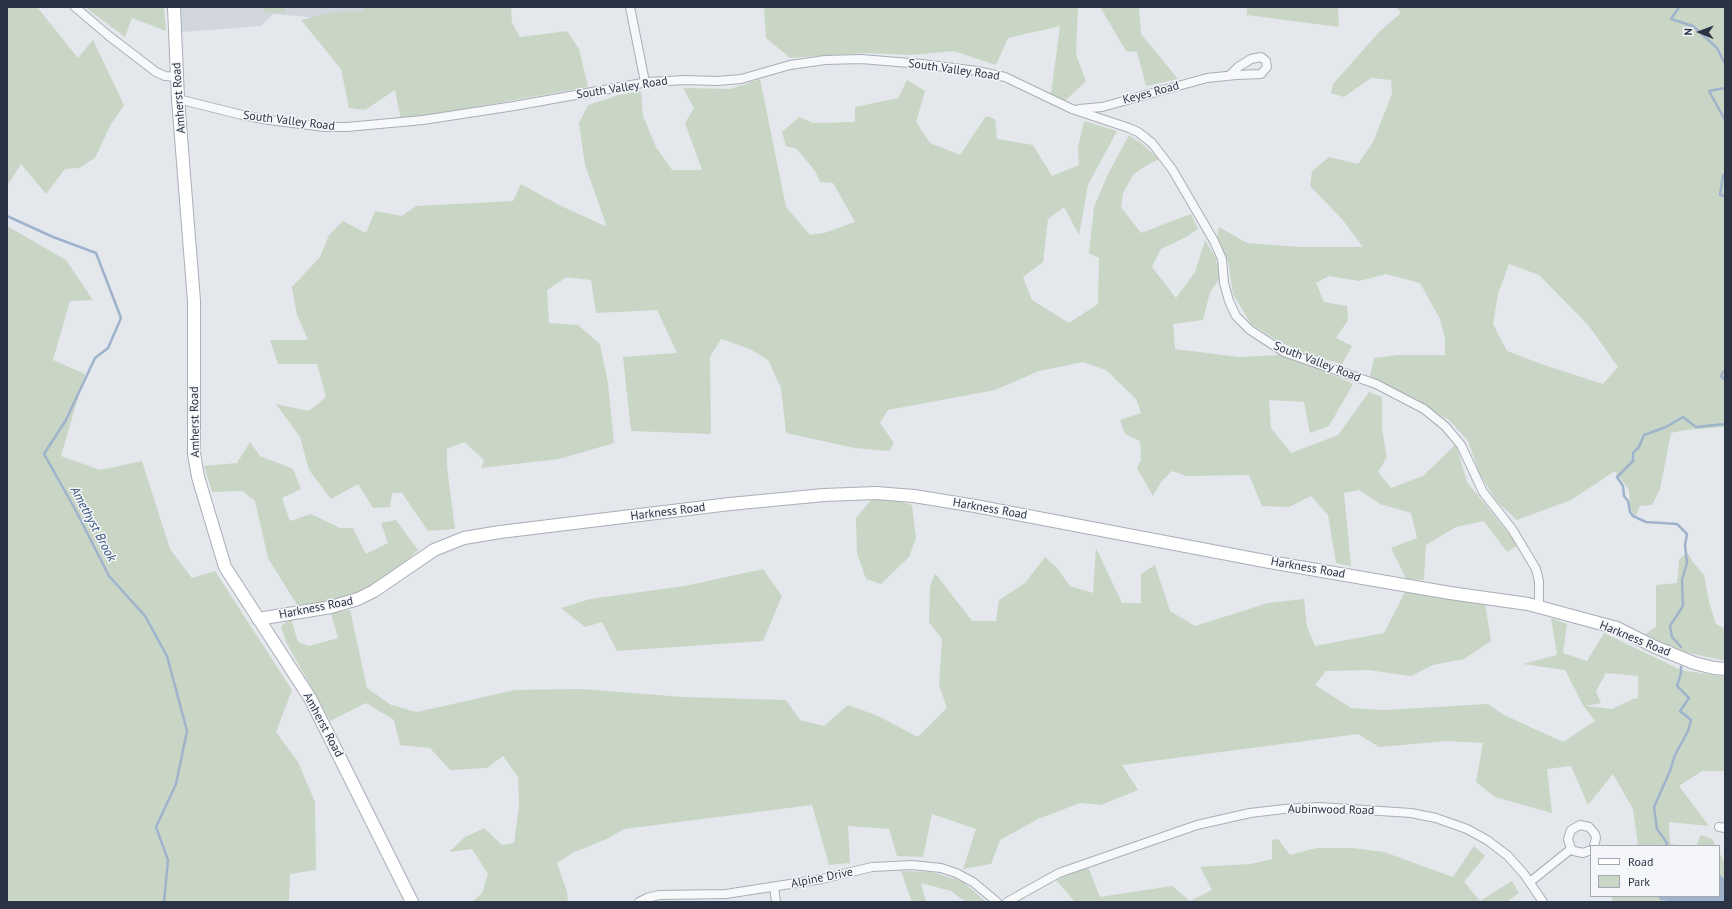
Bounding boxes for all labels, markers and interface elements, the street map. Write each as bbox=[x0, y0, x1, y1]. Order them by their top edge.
north arrow bbox=[1680, 12, 1720, 52]
text: N bbox=[1681, 28, 1695, 36]
street label: South Valley Road bbox=[907, 56, 1001, 84]
street label: Amherst Road bbox=[169, 62, 189, 134]
street label: South Valley Road bbox=[575, 74, 669, 102]
street label: Keyes Road bbox=[1121, 79, 1181, 107]
street label: South Valley Road bbox=[242, 108, 336, 134]
street label: South Valley Road bbox=[1271, 339, 1363, 385]
street label: Amherst Road bbox=[187, 386, 203, 458]
water label: Amethyst Brook bbox=[67, 484, 119, 564]
street label: Harkness Road bbox=[952, 495, 1028, 523]
street label: Harkness Road bbox=[630, 500, 706, 524]
street label: Harkness Road bbox=[1270, 554, 1346, 582]
street label: Harkness Road bbox=[278, 594, 354, 622]
street label: Harkness Road bbox=[1597, 618, 1673, 660]
street label: Amherst Road bbox=[300, 690, 346, 760]
street label: Aubinwood Road bbox=[1288, 802, 1374, 818]
legend bbox=[1590, 845, 1720, 897]
text: Road bbox=[1628, 854, 1653, 869]
street label: Alpine Drive bbox=[790, 865, 854, 891]
text: Park bbox=[1628, 874, 1650, 889]

